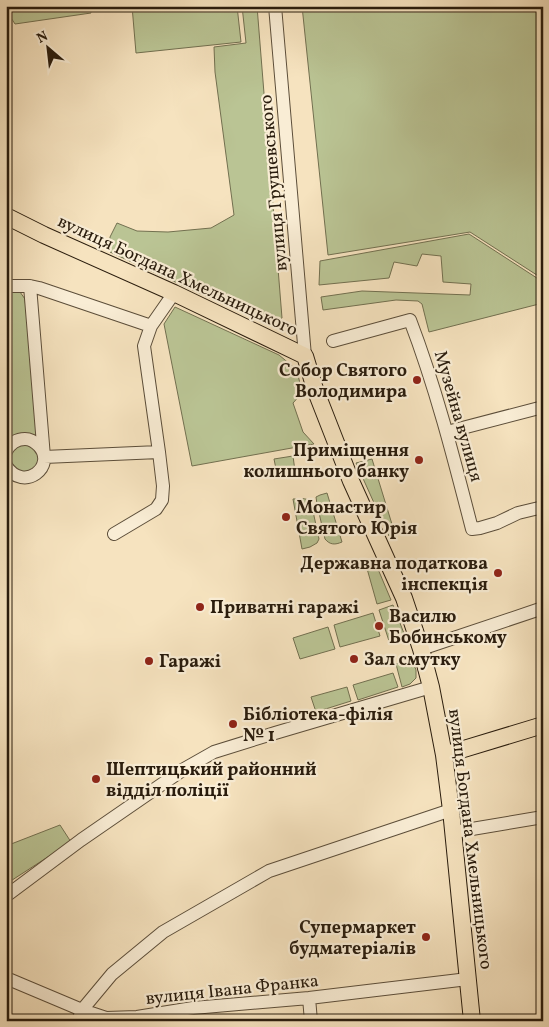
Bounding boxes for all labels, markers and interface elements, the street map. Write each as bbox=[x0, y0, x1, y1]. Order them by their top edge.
north arrow bbox=[22, 22, 72, 72]
text: N bbox=[34, 27, 52, 49]
street label: вулиця Грушевського bbox=[254, 93, 295, 272]
street label: вулиця Богдана Хмельницького bbox=[53, 210, 302, 343]
street label: Музейна вулиця bbox=[427, 348, 488, 485]
place label: Собор Святого Володимира bbox=[279, 359, 407, 405]
marker: Собор Святого Володимира bbox=[411, 374, 423, 386]
place label: Приміщення колишнього банку bbox=[243, 439, 409, 485]
marker: Приміщення колишнього банку bbox=[413, 454, 425, 466]
place label: Монастир Святого Юрія bbox=[296, 496, 417, 542]
marker: Монастир Святого Юрія bbox=[280, 511, 292, 523]
place label: Державна податкова інспекція bbox=[300, 552, 488, 598]
marker: Державна податкова інспекція bbox=[492, 567, 504, 579]
place label: Приватні гаражі bbox=[210, 596, 359, 621]
marker: Приватні гаражі bbox=[194, 601, 206, 613]
place label: Василю Бобинському bbox=[389, 605, 507, 651]
marker: Василю Бобинському bbox=[373, 620, 385, 632]
place label: Зал смутку bbox=[364, 648, 461, 673]
place label: Гаражі bbox=[159, 650, 221, 675]
marker: Зал смутку bbox=[348, 653, 360, 665]
marker: Гаражі bbox=[143, 655, 155, 667]
place label: Бiблiотека-фiлiя № 1 bbox=[243, 703, 393, 749]
street label: вулиця Богдана Хмельницького bbox=[441, 707, 498, 971]
marker: Бiблiотека-фiлiя № 1 bbox=[227, 718, 239, 730]
place label: Шептицький районний відділ поліції bbox=[106, 758, 317, 804]
marker: Шептицький районний відділ поліції bbox=[90, 773, 102, 785]
place label: Супермаркет будматеріалів bbox=[289, 916, 416, 962]
marker: Супермаркет будматеріалів bbox=[420, 931, 432, 943]
street label: вулиця Івана Франка bbox=[144, 969, 320, 1012]

